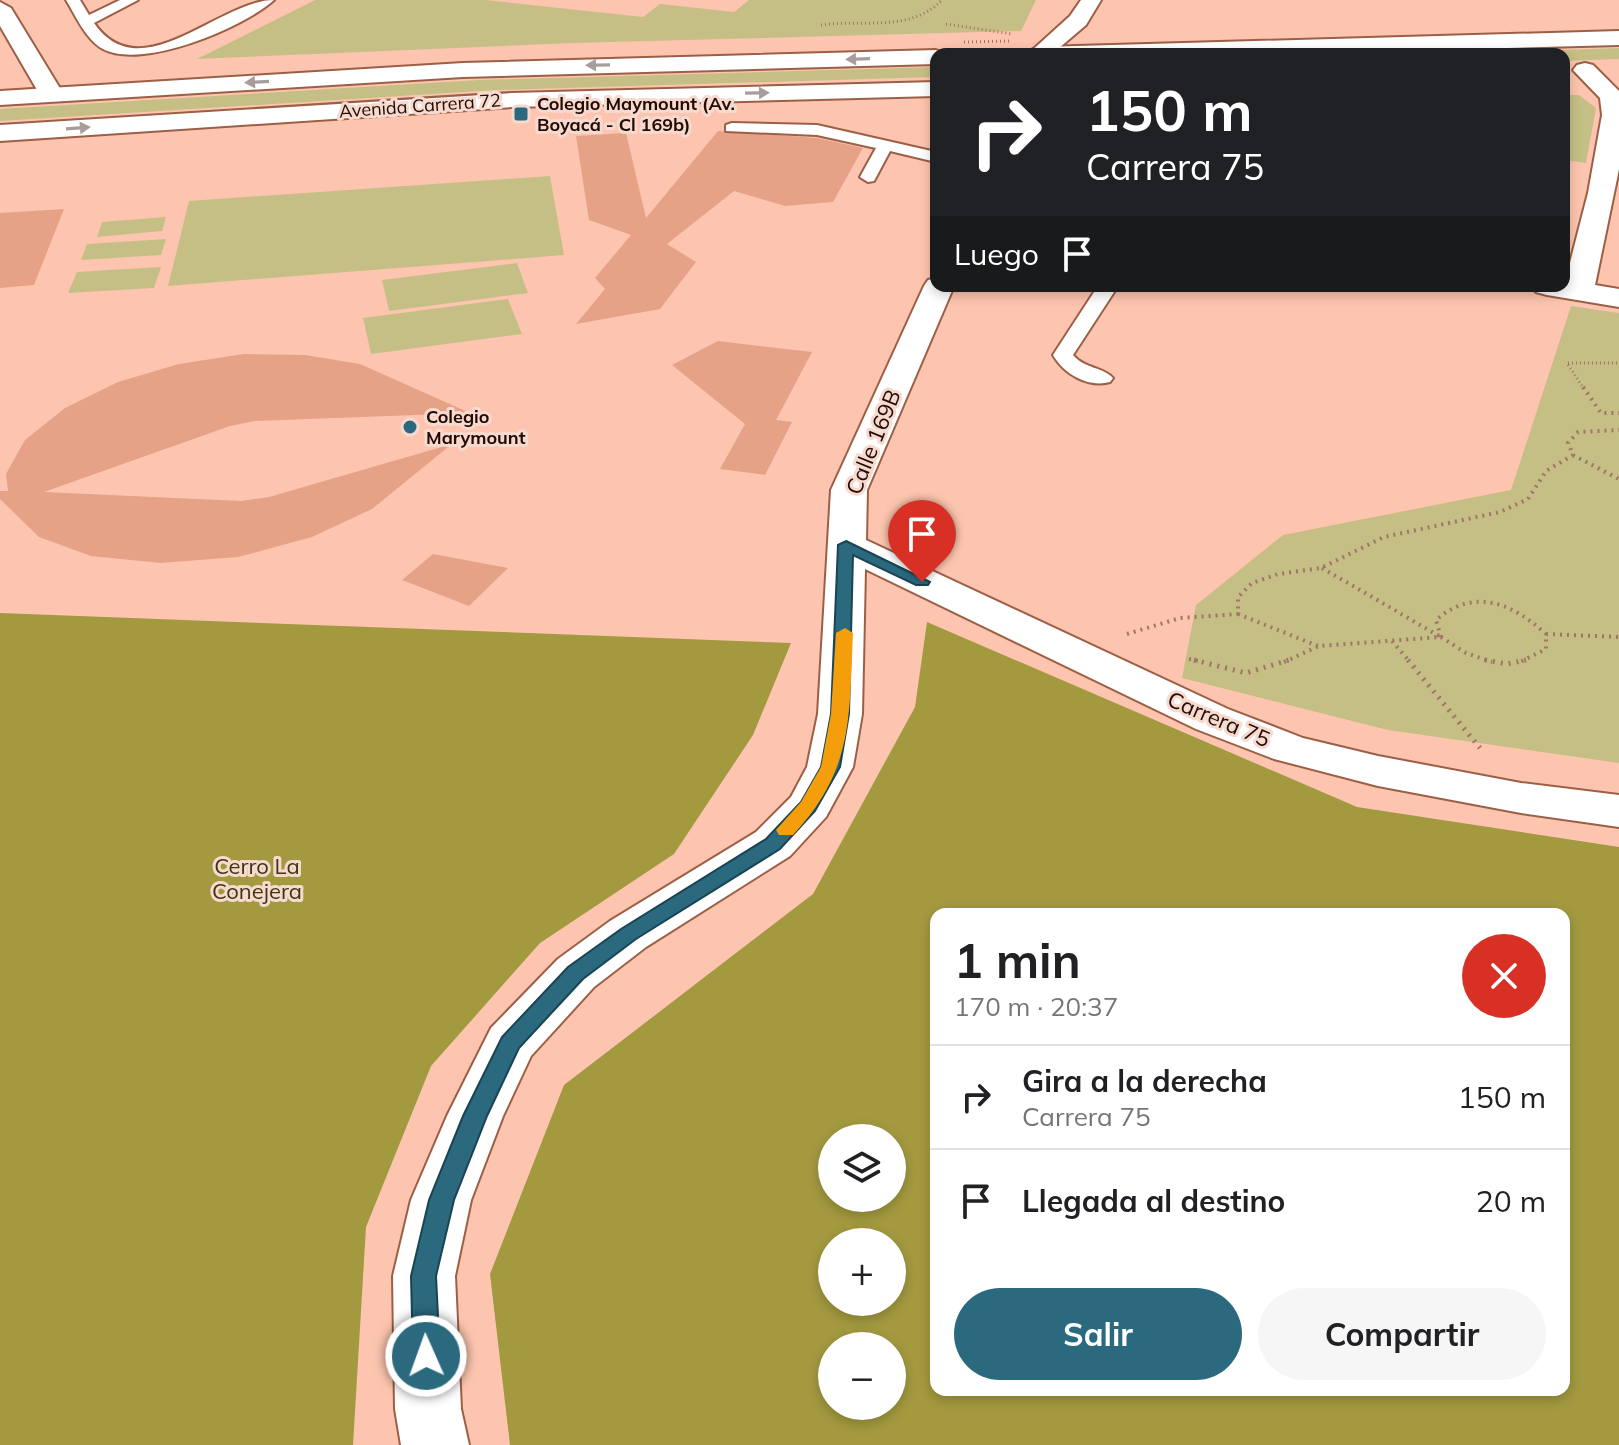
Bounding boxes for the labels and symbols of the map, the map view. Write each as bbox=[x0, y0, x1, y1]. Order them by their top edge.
one-way arrow bbox=[845, 52, 870, 65]
one-way arrow bbox=[585, 59, 610, 72]
one-way arrow bbox=[244, 76, 269, 89]
one-way arrow bbox=[745, 87, 770, 100]
street label: Avenida Carrera 72 bbox=[338, 88, 502, 123]
place label: Colegio Maymount (Av. Boyacá - Cl 169b) bbox=[537, 92, 735, 136]
marker: Colegio Maymount (Av. Boyacá - Cl 169b) bbox=[512, 105, 530, 123]
one-way arrow bbox=[66, 121, 91, 134]
street label: Calle 169B bbox=[839, 385, 907, 499]
place label: Colegio Marymount bbox=[426, 405, 526, 449]
marker: Colegio Marymount bbox=[401, 418, 419, 436]
pin bbox=[888, 500, 956, 582]
street label: Carrera 75 bbox=[1163, 685, 1275, 753]
park label: Cerro La Conejera bbox=[212, 852, 302, 905]
position arrow bbox=[384, 1314, 468, 1398]

